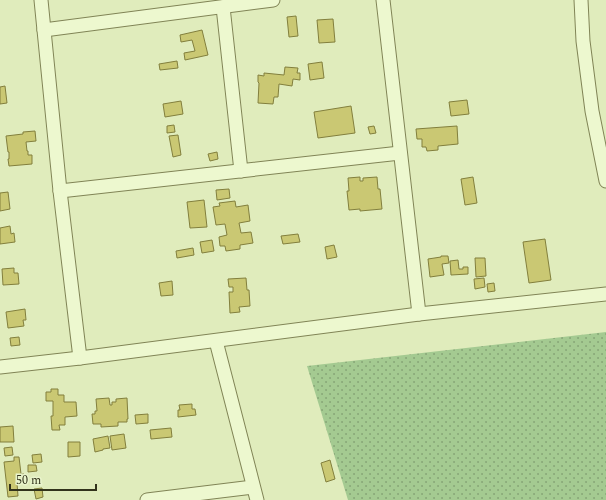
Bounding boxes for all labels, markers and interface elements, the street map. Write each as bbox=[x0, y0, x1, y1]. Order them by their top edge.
scale bar bbox=[10, 466, 96, 492]
text: 50 m bbox=[16, 471, 41, 490]

